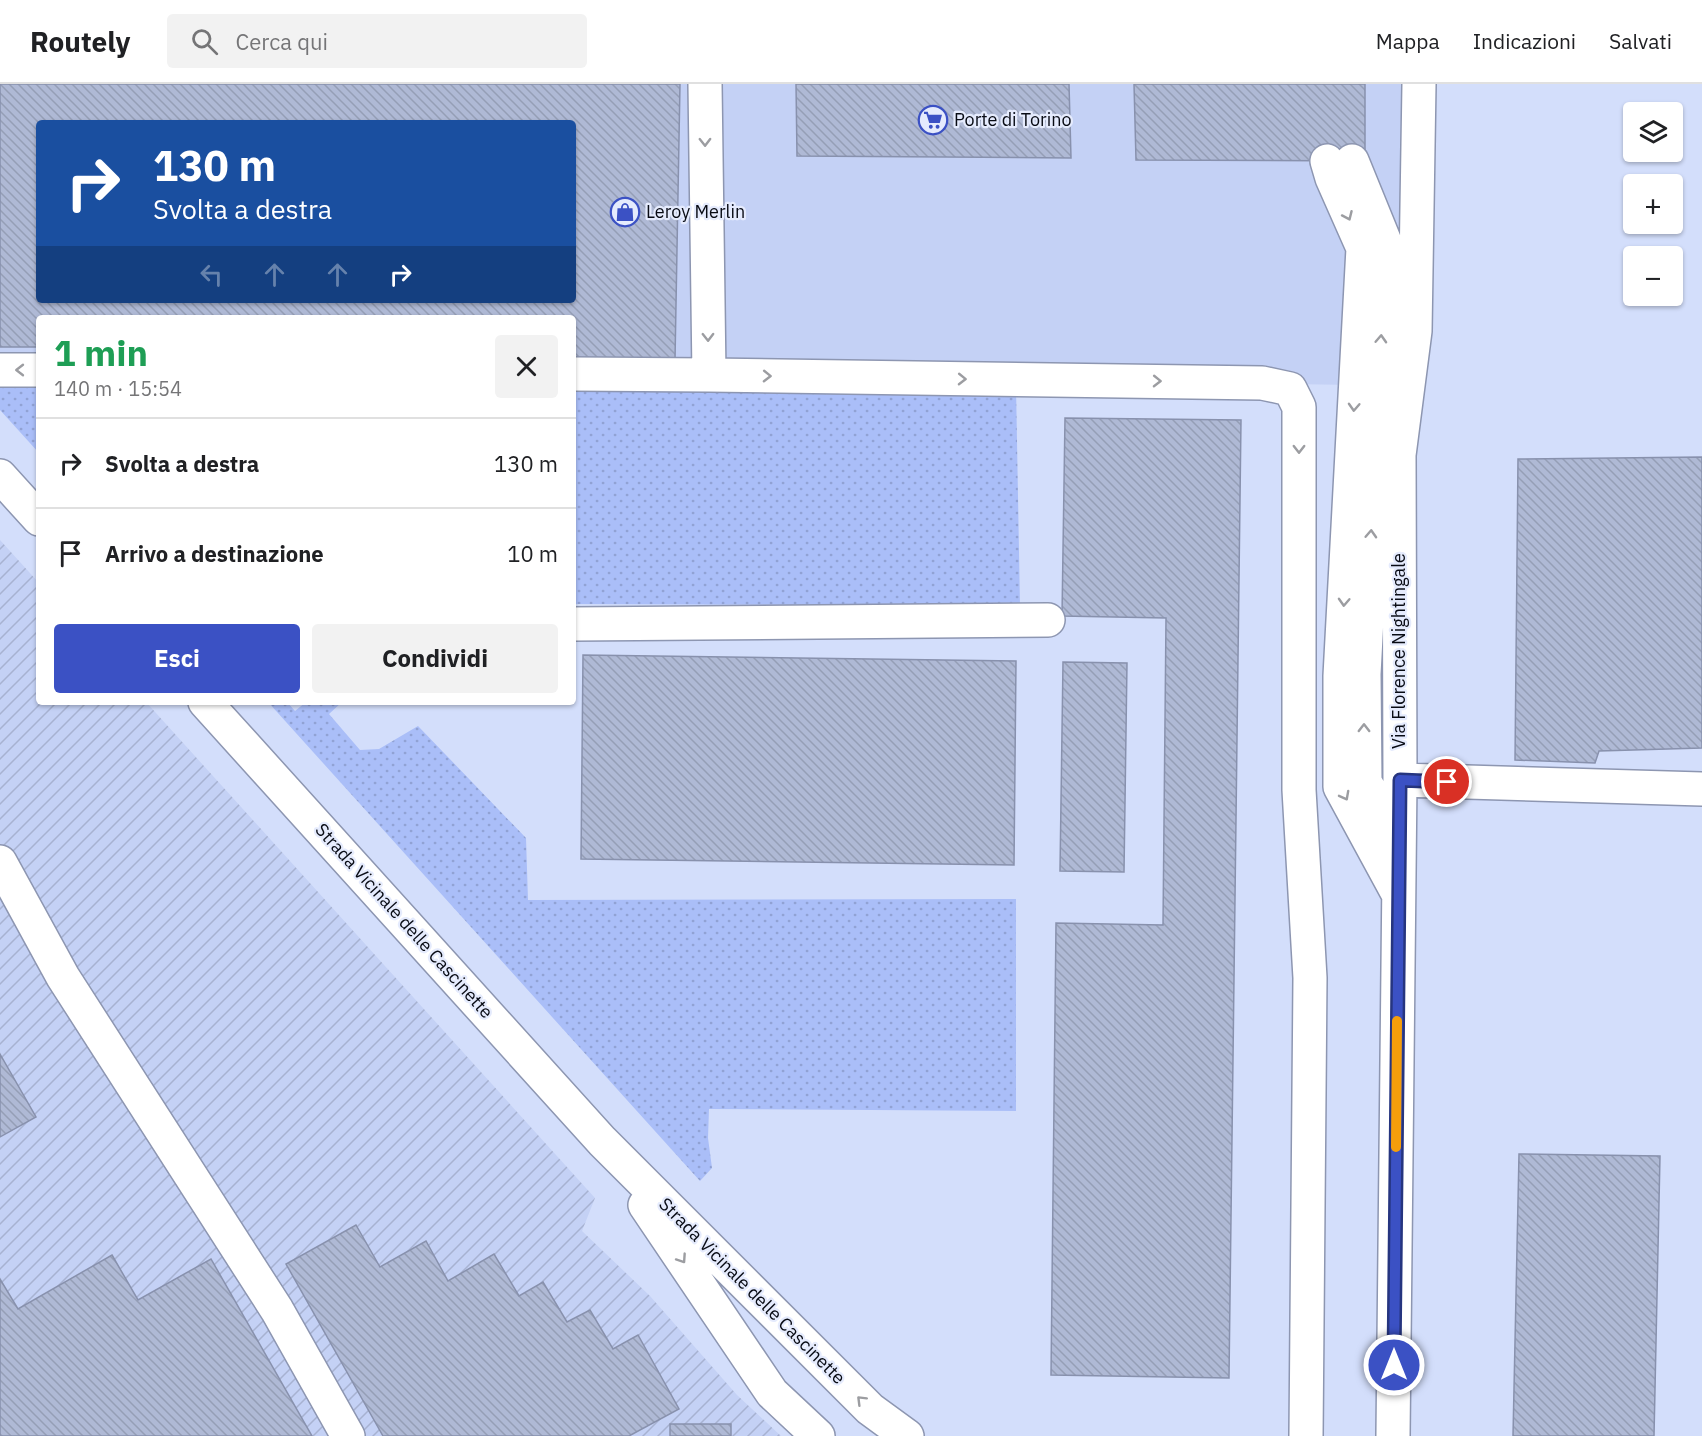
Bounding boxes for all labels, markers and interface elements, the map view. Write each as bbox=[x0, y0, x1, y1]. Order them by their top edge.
search box bbox=[167, 14, 587, 68]
text: Routely bbox=[30, 23, 131, 60]
icon: search bbox=[188, 25, 221, 58]
text: Cerca qui bbox=[236, 27, 328, 56]
text: Mappa bbox=[1376, 27, 1440, 55]
text: Indicazioni bbox=[1473, 27, 1576, 55]
text: Salvati bbox=[1609, 27, 1672, 55]
map controls bbox=[1623, 102, 1683, 306]
button: layers bbox=[1623, 102, 1683, 162]
supermarket icon: Porte di Torino bbox=[917, 104, 949, 136]
place label: Porte di Torino bbox=[954, 108, 1072, 131]
text: 130 m bbox=[153, 138, 276, 193]
one-way arrow bbox=[699, 138, 711, 147]
icon: right bbox=[54, 144, 132, 222]
button: + bbox=[1623, 174, 1683, 234]
text: Svolta a destra bbox=[153, 191, 332, 226]
shop icon: Leroy Merlin bbox=[609, 196, 641, 228]
place label: Leroy Merlin bbox=[646, 200, 745, 223]
one-way arrow bbox=[1341, 209, 1353, 220]
button: − bbox=[1623, 246, 1683, 306]
icon: left bbox=[195, 258, 228, 291]
icon: ahead bbox=[258, 258, 291, 291]
icon: ahead bbox=[321, 258, 354, 291]
icon: right bbox=[384, 258, 417, 291]
text: 1 min bbox=[54, 329, 148, 376]
one-way arrow bbox=[702, 333, 714, 342]
one-way arrow bbox=[1375, 334, 1388, 343]
button: close bbox=[495, 335, 558, 398]
one-way arrow bbox=[15, 364, 24, 376]
one-way arrow bbox=[763, 370, 772, 382]
one-way arrow bbox=[958, 372, 967, 385]
text: 140 m · 15:54 bbox=[54, 375, 182, 402]
one-way arrow bbox=[1153, 375, 1162, 388]
one-way arrow bbox=[1348, 403, 1361, 412]
one-way arrow bbox=[1293, 444, 1305, 453]
icon: right bbox=[54, 447, 87, 480]
text: Svolta a destra bbox=[105, 449, 259, 478]
text: 130 m bbox=[494, 449, 558, 478]
one-way arrow bbox=[1365, 529, 1378, 538]
icon: arrive bbox=[54, 537, 87, 570]
text: Arrivo a destinazione bbox=[105, 539, 324, 568]
text: 10 m bbox=[507, 539, 558, 568]
street label: Via Florence Nightingale bbox=[1387, 553, 1410, 749]
one-way arrow bbox=[1337, 598, 1350, 607]
button: Esci bbox=[54, 624, 300, 693]
button: Condividi bbox=[312, 624, 558, 693]
one-way arrow bbox=[1358, 724, 1370, 733]
pin bbox=[1421, 756, 1472, 807]
icon: arrive bbox=[1430, 765, 1463, 798]
one-way arrow bbox=[1338, 789, 1349, 800]
street label: Strada Vicinale delle Cascinette bbox=[311, 818, 498, 1023]
street label: Strada Vicinale delle Cascinette bbox=[654, 1192, 851, 1389]
one-way arrow bbox=[675, 1252, 686, 1263]
position arrow bbox=[1362, 1333, 1426, 1397]
one-way arrow bbox=[857, 1396, 867, 1407]

